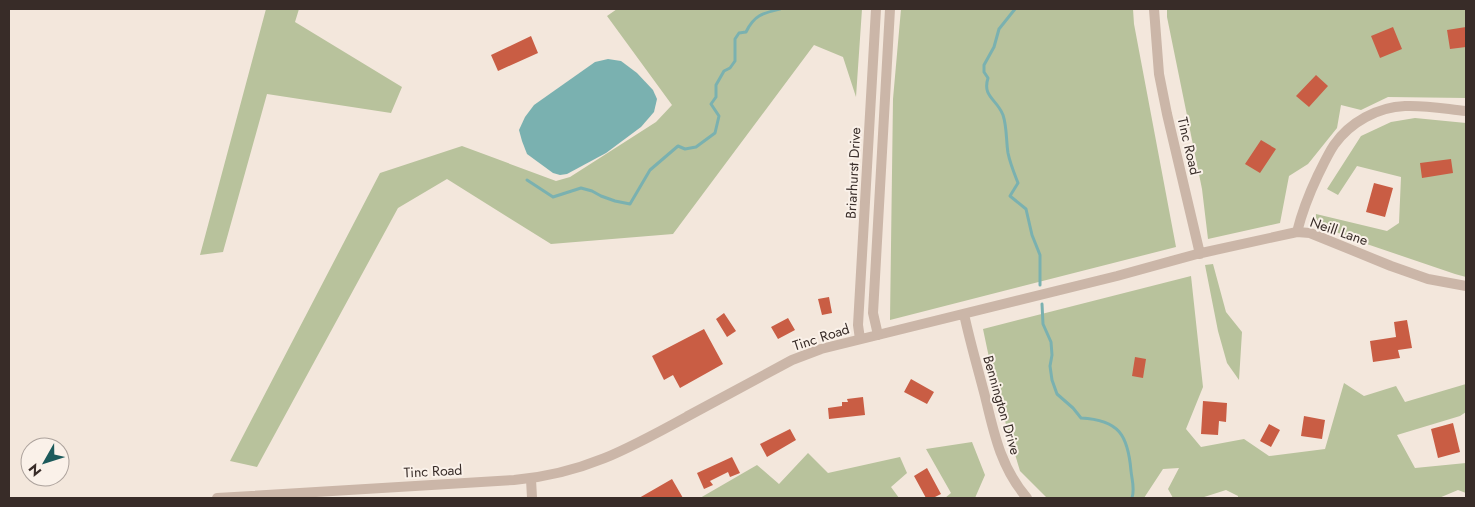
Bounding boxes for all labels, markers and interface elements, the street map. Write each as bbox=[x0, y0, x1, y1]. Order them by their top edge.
street label: Tinc Road bbox=[1173, 115, 1205, 177]
street label: Briarhurst Drive bbox=[841, 127, 865, 219]
street label: Neill Lane bbox=[1307, 212, 1371, 250]
street label: Tinc Road bbox=[790, 318, 852, 356]
street label: Bennington Drive bbox=[978, 353, 1026, 457]
north arrow bbox=[20, 437, 70, 487]
street label: Tinc Road bbox=[403, 459, 463, 483]
text: N bbox=[24, 460, 46, 481]

